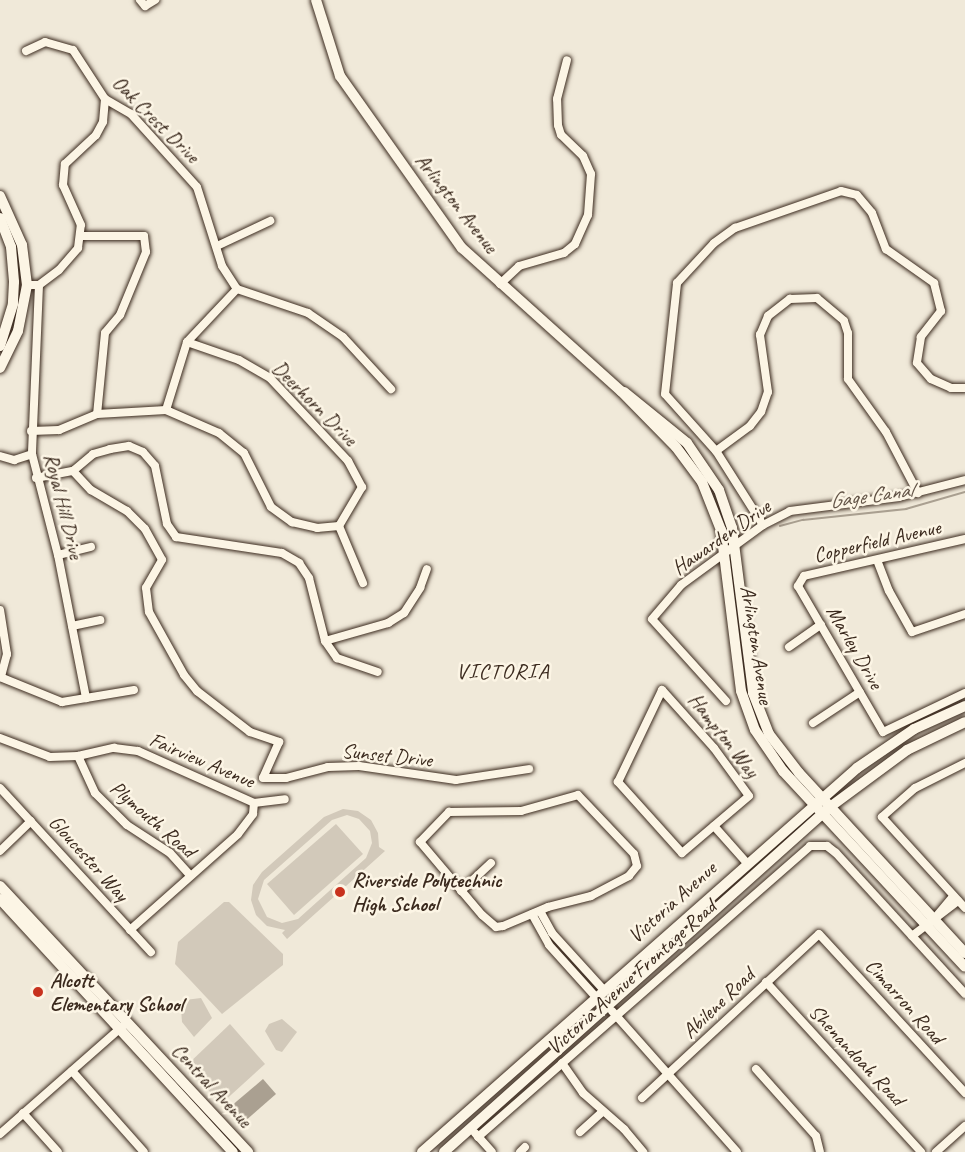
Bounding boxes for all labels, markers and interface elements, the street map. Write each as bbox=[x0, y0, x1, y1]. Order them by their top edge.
street label: Oak Crest Drive bbox=[107, 70, 205, 168]
street label: Arlington Avenue bbox=[410, 148, 504, 258]
street label: Deerhorn Drive bbox=[267, 355, 363, 451]
street label: Royal Hill Drive bbox=[39, 450, 89, 562]
water label: Gage Canal bbox=[828, 477, 914, 515]
street label: Hawarden Drive bbox=[667, 494, 775, 580]
street label: Copperfield Avenue bbox=[811, 514, 943, 568]
street label: Arlington Avenue bbox=[735, 584, 779, 706]
street label: Marley Drive bbox=[821, 601, 889, 693]
district label: VICTORIA bbox=[456, 659, 550, 685]
street label: Hampton Way bbox=[683, 688, 765, 782]
street label: Fairview Avenue bbox=[146, 727, 258, 793]
street label: Sunset Drive bbox=[341, 738, 433, 772]
street label: Plymouth Road bbox=[105, 775, 201, 863]
street label: Gloucester Way bbox=[44, 809, 134, 907]
street label: Victoria Avenue bbox=[623, 856, 721, 948]
place label: Riverside Polytechnic High School bbox=[352, 867, 502, 917]
marker: Riverside Polytechnic High School bbox=[333, 885, 347, 899]
street label: Victoria Avenue Frontage Road bbox=[541, 894, 721, 1060]
street label: Cimarron Road bbox=[860, 953, 950, 1049]
street label: Abilene Road bbox=[677, 963, 759, 1043]
place label: Alcott Elementary School bbox=[50, 967, 183, 1017]
marker: Alcott Elementary School bbox=[31, 985, 45, 999]
street label: Shenandoah Road bbox=[804, 999, 910, 1111]
street label: Central Avenue bbox=[167, 1038, 257, 1132]

